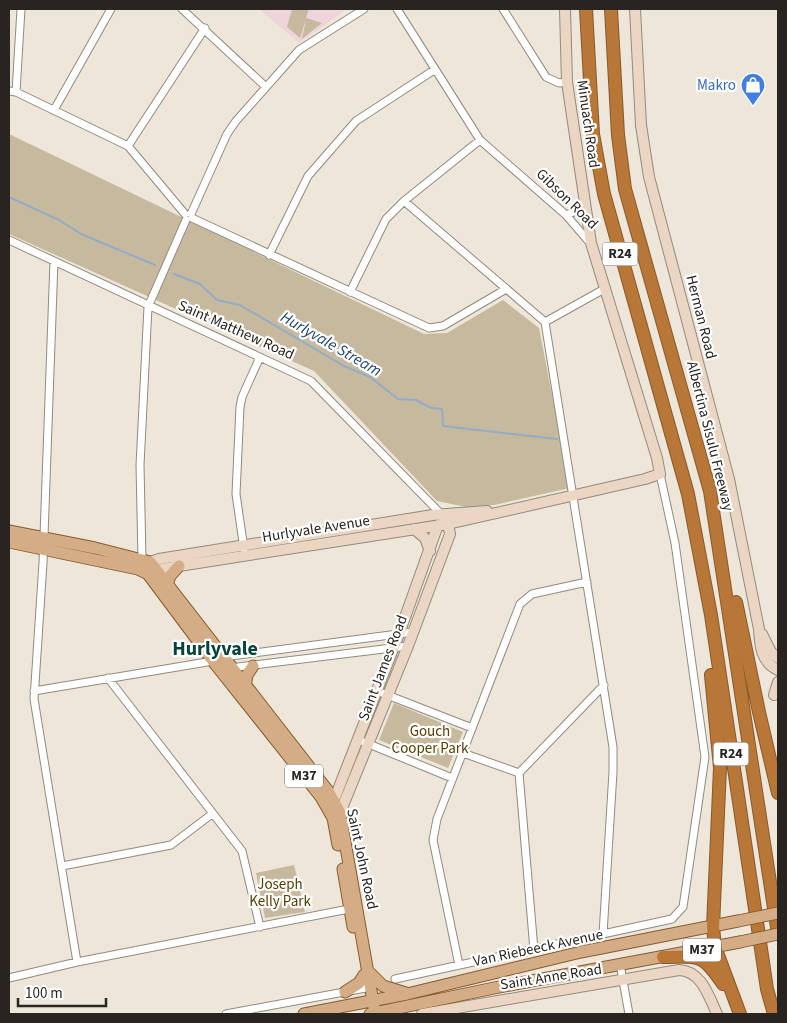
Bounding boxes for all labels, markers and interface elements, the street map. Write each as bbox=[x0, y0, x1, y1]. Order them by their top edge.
shop icon: Makro bbox=[740, 72, 766, 106]
place label: Makro bbox=[697, 75, 736, 96]
street label: Minuach Road bbox=[571, 79, 605, 169]
street label: Gibson Road bbox=[531, 164, 603, 234]
road number: R24 bbox=[602, 242, 638, 266]
street label: Herman Road bbox=[680, 273, 722, 361]
street label: Saint Matthew Road bbox=[174, 295, 298, 365]
water label: Hurlyvale Stream bbox=[277, 306, 385, 382]
street label: Albertina Sisulu Freeway bbox=[681, 359, 739, 513]
street label: Hurlyvale Avenue bbox=[261, 510, 371, 548]
street label: Saint James Road bbox=[353, 612, 413, 724]
district label: Hurlyvale bbox=[172, 635, 258, 663]
park label: Gouch Cooper Park bbox=[392, 721, 469, 759]
road number: R24 bbox=[714, 742, 748, 766]
road number: M37 bbox=[285, 764, 323, 788]
street label: Saint John Road bbox=[341, 807, 383, 911]
park label: Joseph Kelly Park bbox=[249, 874, 311, 912]
street label: Van Riebeeck Avenue bbox=[471, 924, 605, 972]
road number: M37 bbox=[683, 938, 721, 962]
street label: Saint Anne Road bbox=[499, 959, 603, 995]
scale bar bbox=[18, 976, 105, 1008]
text: 100 m bbox=[25, 983, 63, 1004]

